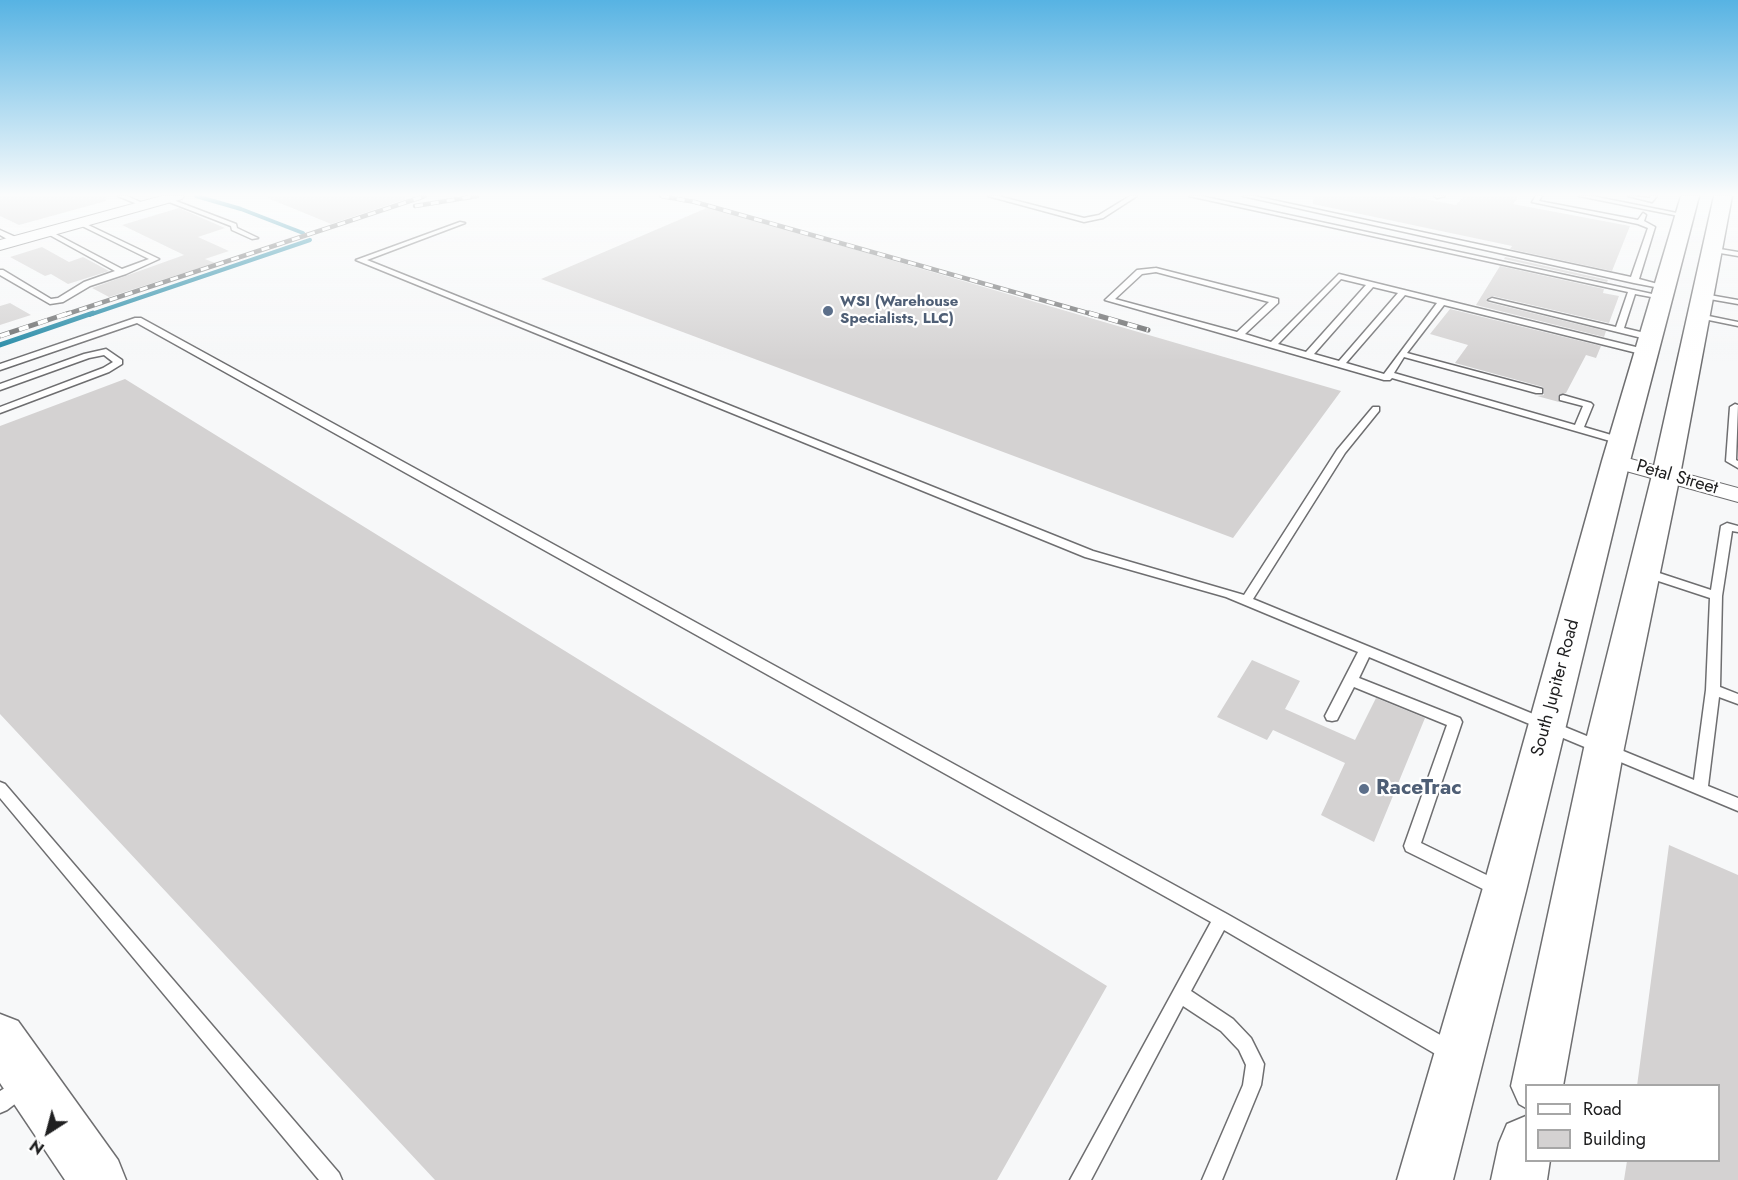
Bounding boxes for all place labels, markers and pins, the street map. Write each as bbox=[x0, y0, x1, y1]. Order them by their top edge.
place label: WSI (Warehouse Specialists, LLC) bbox=[840, 293, 958, 328]
marker: WSI (Warehouse Specialists, LLC) bbox=[821, 304, 835, 318]
place label: RaceTrac bbox=[1376, 776, 1462, 802]
marker: RaceTrac bbox=[1357, 782, 1371, 796]

